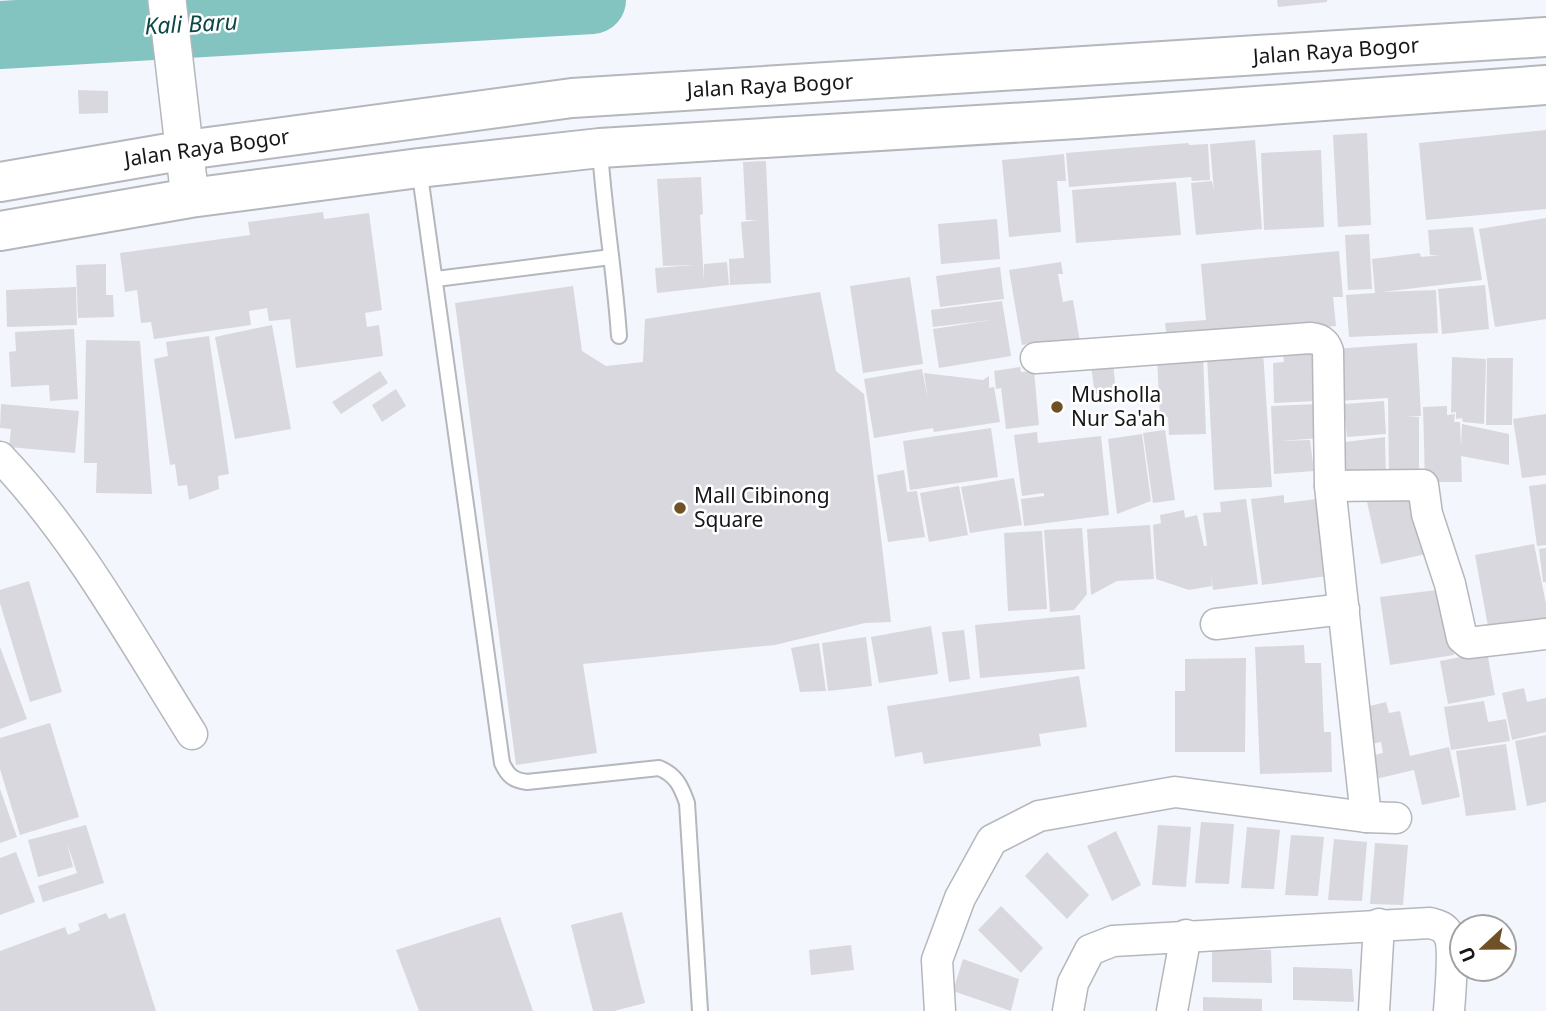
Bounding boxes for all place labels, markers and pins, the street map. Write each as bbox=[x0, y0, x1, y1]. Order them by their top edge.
place label: Musholla Nur Sa'ah bbox=[1071, 380, 1166, 432]
marker: Musholla Nur Sa'ah bbox=[1049, 399, 1065, 415]
place label: Mall Cibinong Square bbox=[694, 481, 830, 533]
marker: Mall Cibinong Square bbox=[672, 500, 688, 516]

